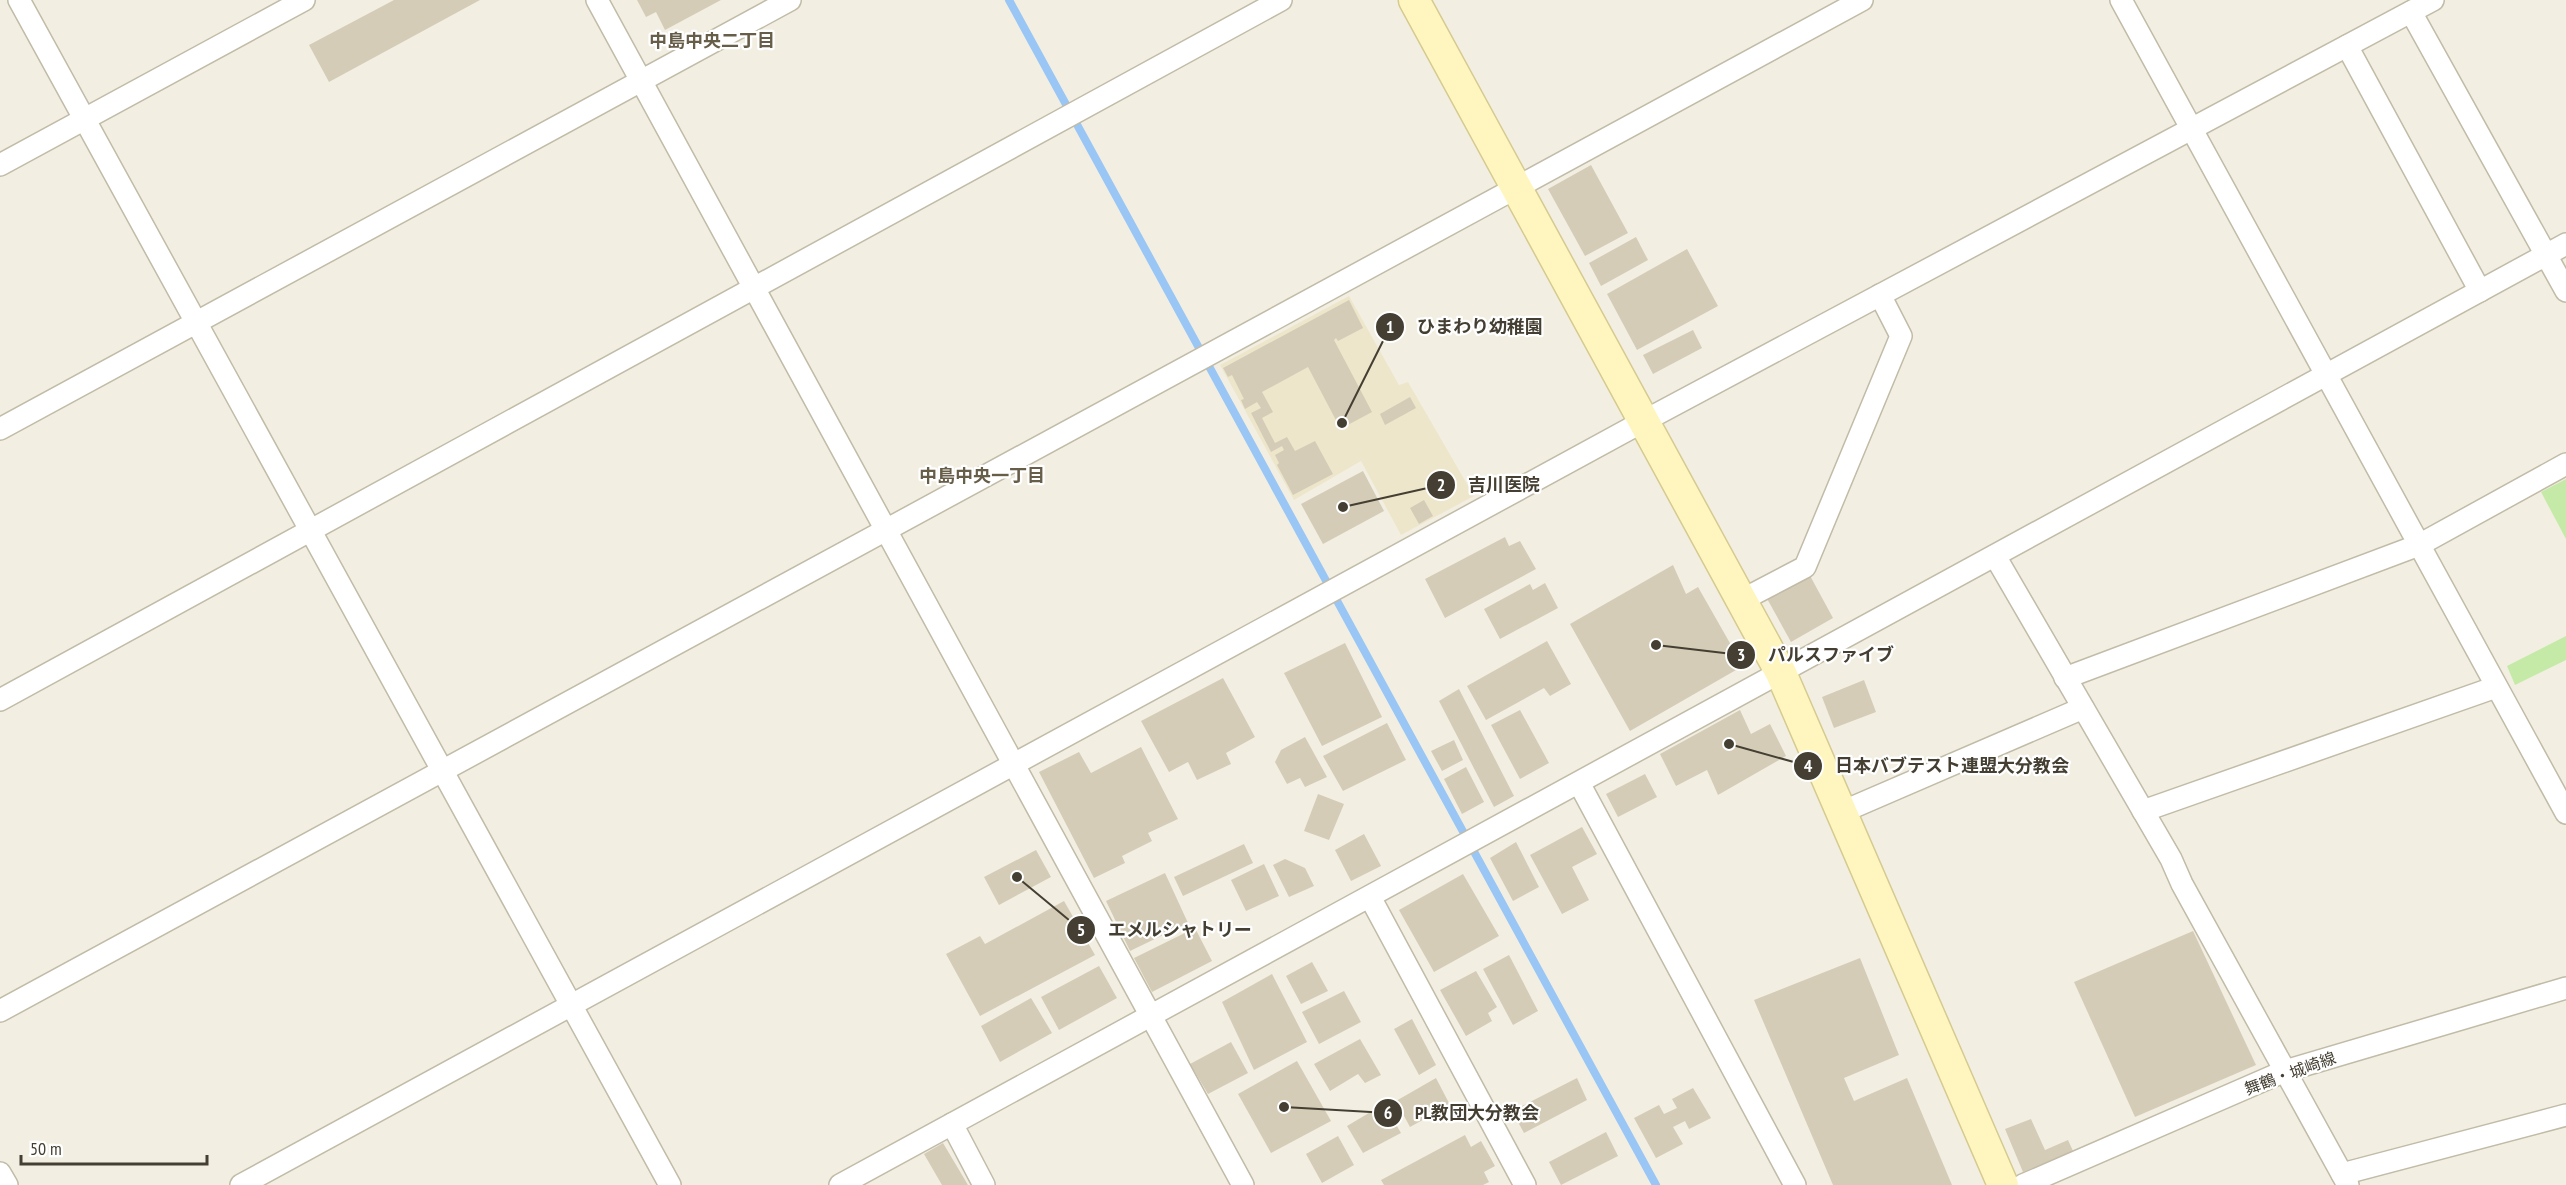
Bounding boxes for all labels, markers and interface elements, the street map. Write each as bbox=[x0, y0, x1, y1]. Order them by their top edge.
district label: 中島中央二丁目 bbox=[649, 29, 775, 52]
callout: ひまわり幼稚園 bbox=[1375, 309, 1555, 345]
text: 1 bbox=[1386, 315, 1394, 338]
text: ひまわり幼稚園 bbox=[1417, 315, 1543, 338]
district label: 中島中央一丁目 bbox=[919, 464, 1045, 487]
callout: 吉川医院 bbox=[1426, 467, 1552, 503]
text: 2 bbox=[1437, 473, 1445, 496]
text: 吉川医院 bbox=[1468, 473, 1540, 496]
callout: パルスファイブ bbox=[1726, 637, 1906, 673]
text: 3 bbox=[1737, 643, 1745, 666]
text: パルスファイブ bbox=[1768, 643, 1894, 666]
callout: 日本バブテスト連盟大分教会 bbox=[1793, 748, 2081, 784]
text: 4 bbox=[1804, 754, 1813, 777]
text: 日本バブテスト連盟大分教会 bbox=[1835, 754, 2069, 777]
callout: エメルシャトリー bbox=[1066, 912, 1264, 948]
text: 5 bbox=[1077, 918, 1085, 941]
text: エメルシャトリー bbox=[1108, 918, 1252, 941]
street label: 舞鶴・城崎線 bbox=[2241, 1047, 2339, 1099]
callout: PL教団大分教会 bbox=[1373, 1095, 1551, 1131]
text: 6 bbox=[1384, 1101, 1392, 1124]
text: PL教団大分教会 bbox=[1415, 1101, 1539, 1124]
scale bar bbox=[21, 1128, 207, 1166]
text: 50 m bbox=[30, 1137, 62, 1160]

